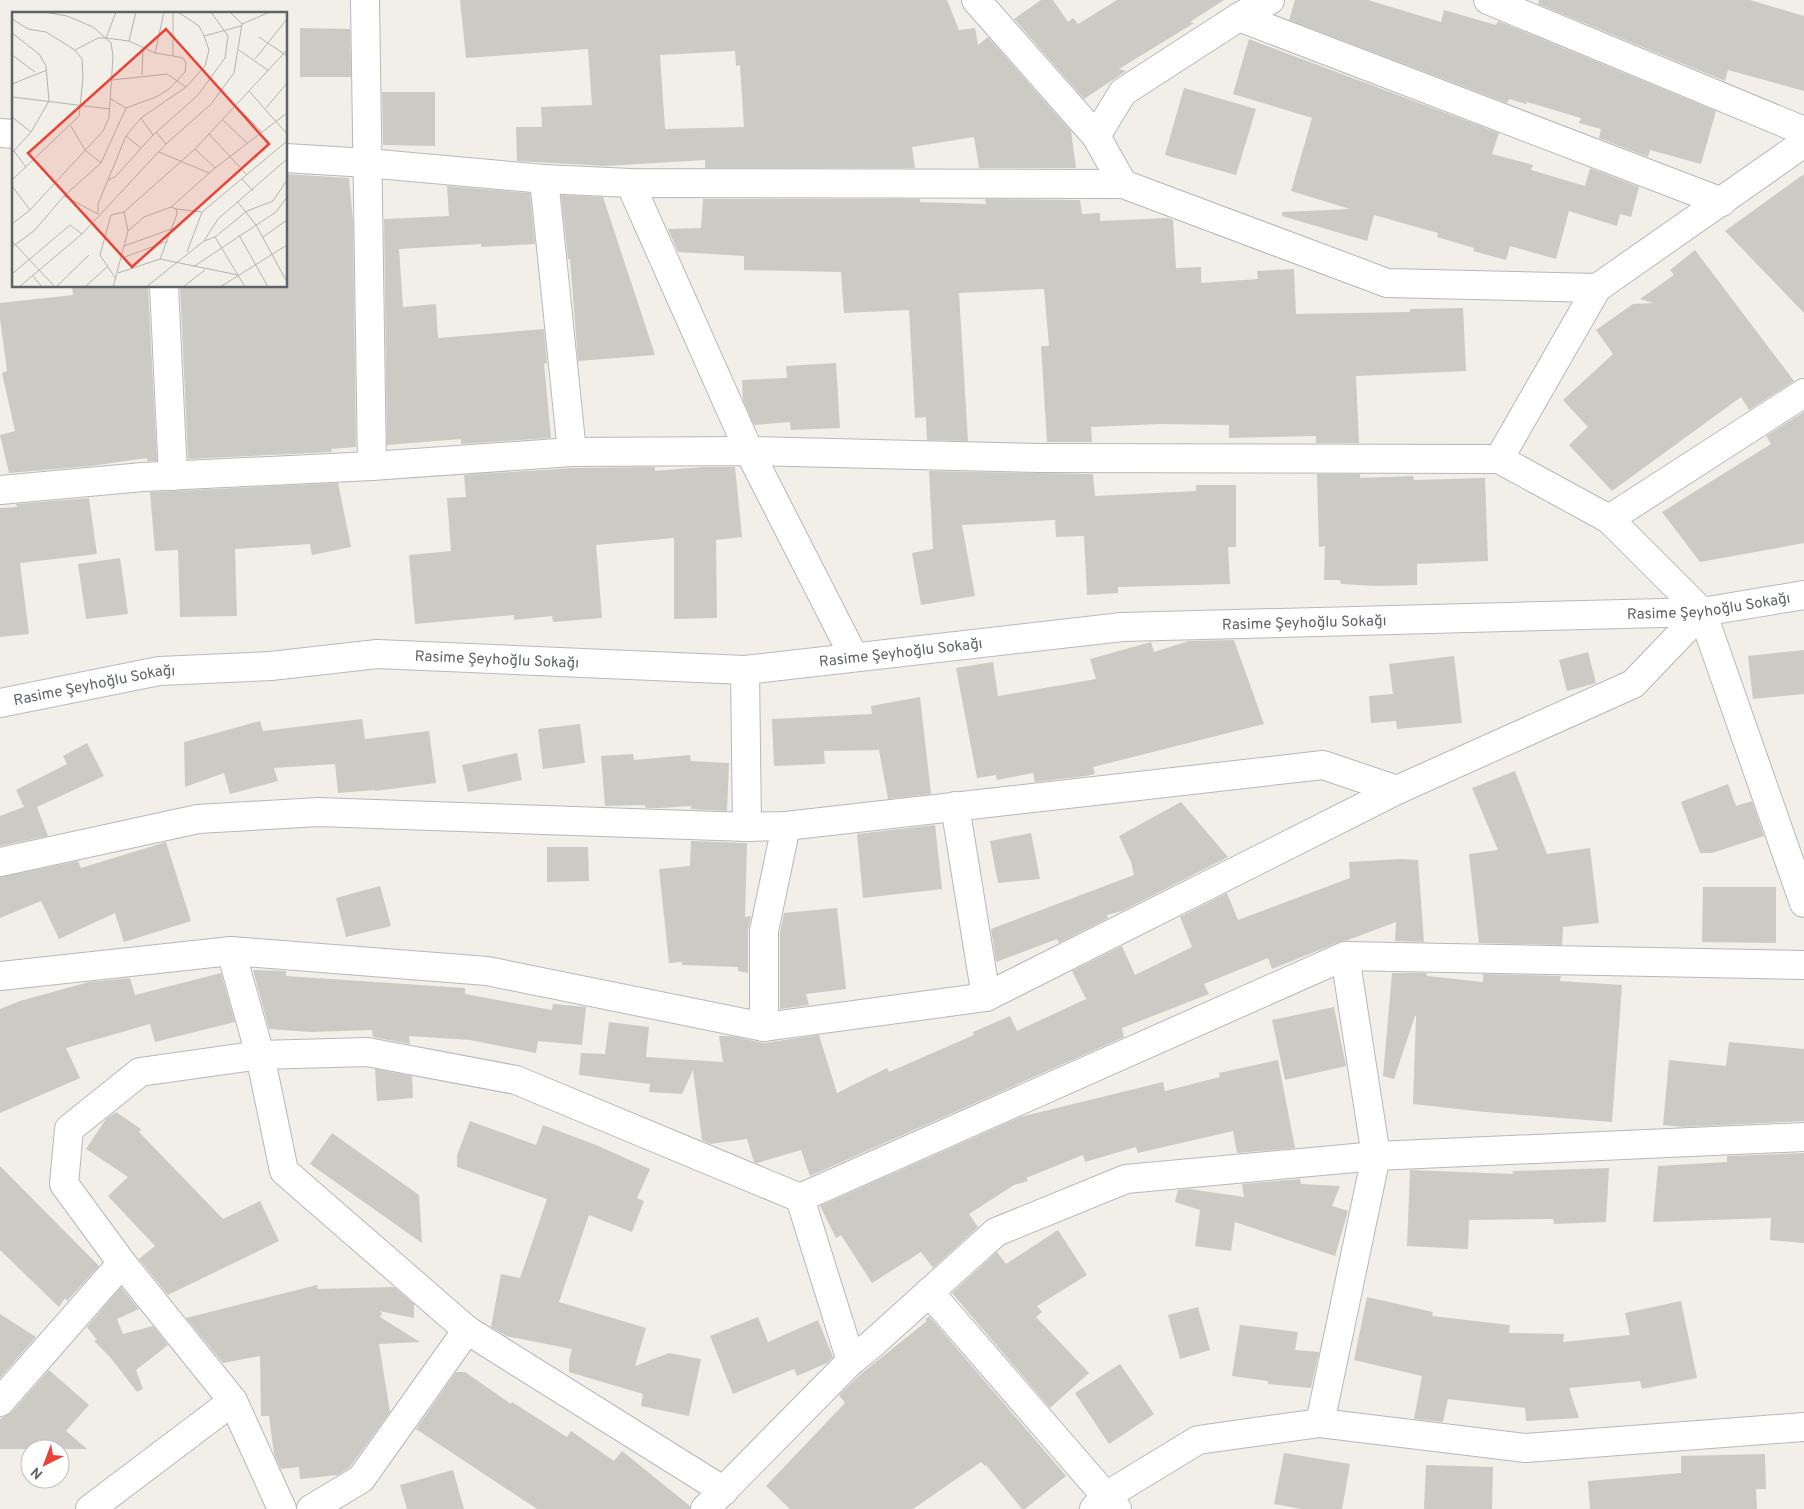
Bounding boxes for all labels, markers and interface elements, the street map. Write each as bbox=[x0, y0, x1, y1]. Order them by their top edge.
inset map bbox=[12, 12, 288, 288]
street label: Rasime Şeyhoğlu Sokağı bbox=[1627, 589, 1792, 625]
street label: Rasime Şeyhoğlu Sokağı bbox=[1222, 612, 1387, 635]
street label: Rasime Şeyhoğlu Sokağı bbox=[818, 635, 984, 672]
street label: Rasime Şeyhoğlu Sokağı bbox=[414, 648, 579, 674]
street label: Rasime Şeyhoğlu Sokağı bbox=[12, 662, 175, 711]
north arrow bbox=[20, 1439, 70, 1489]
text: N bbox=[28, 1463, 47, 1482]

